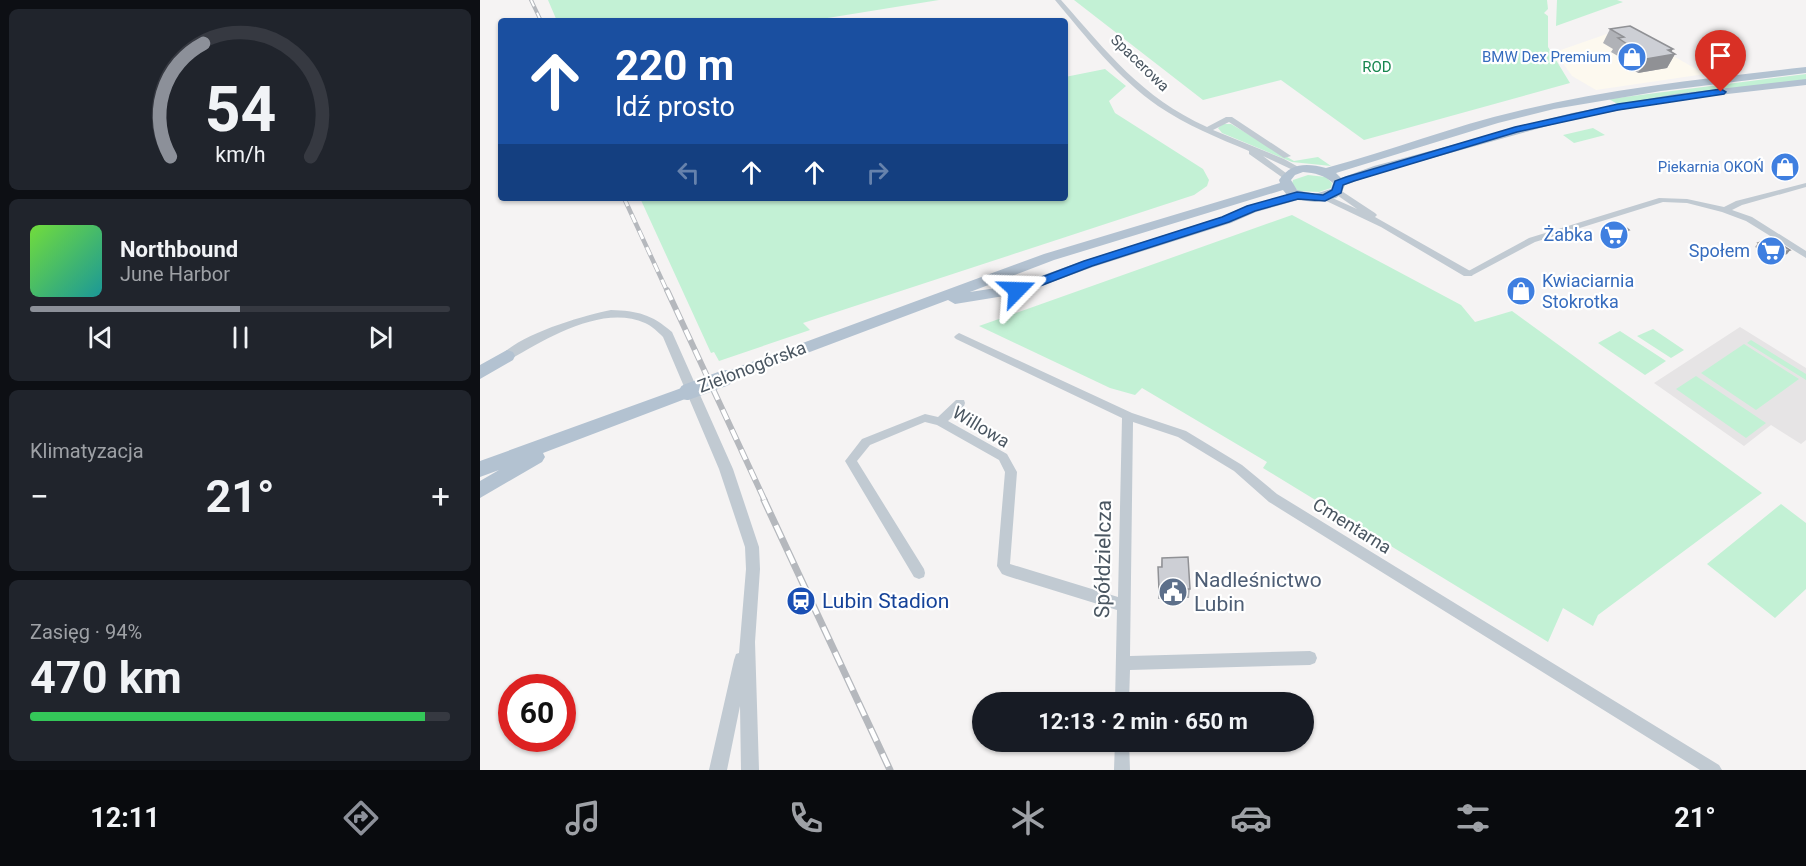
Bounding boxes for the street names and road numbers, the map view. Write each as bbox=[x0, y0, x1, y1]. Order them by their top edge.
street label: Spacerowa bbox=[1107, 31, 1173, 95]
street label: Zielonogórska bbox=[695, 336, 809, 397]
street label: Willowa bbox=[949, 401, 1014, 452]
street label: Cmentarna bbox=[1309, 493, 1395, 558]
street label: Spółdzielcza bbox=[1090, 500, 1116, 618]

